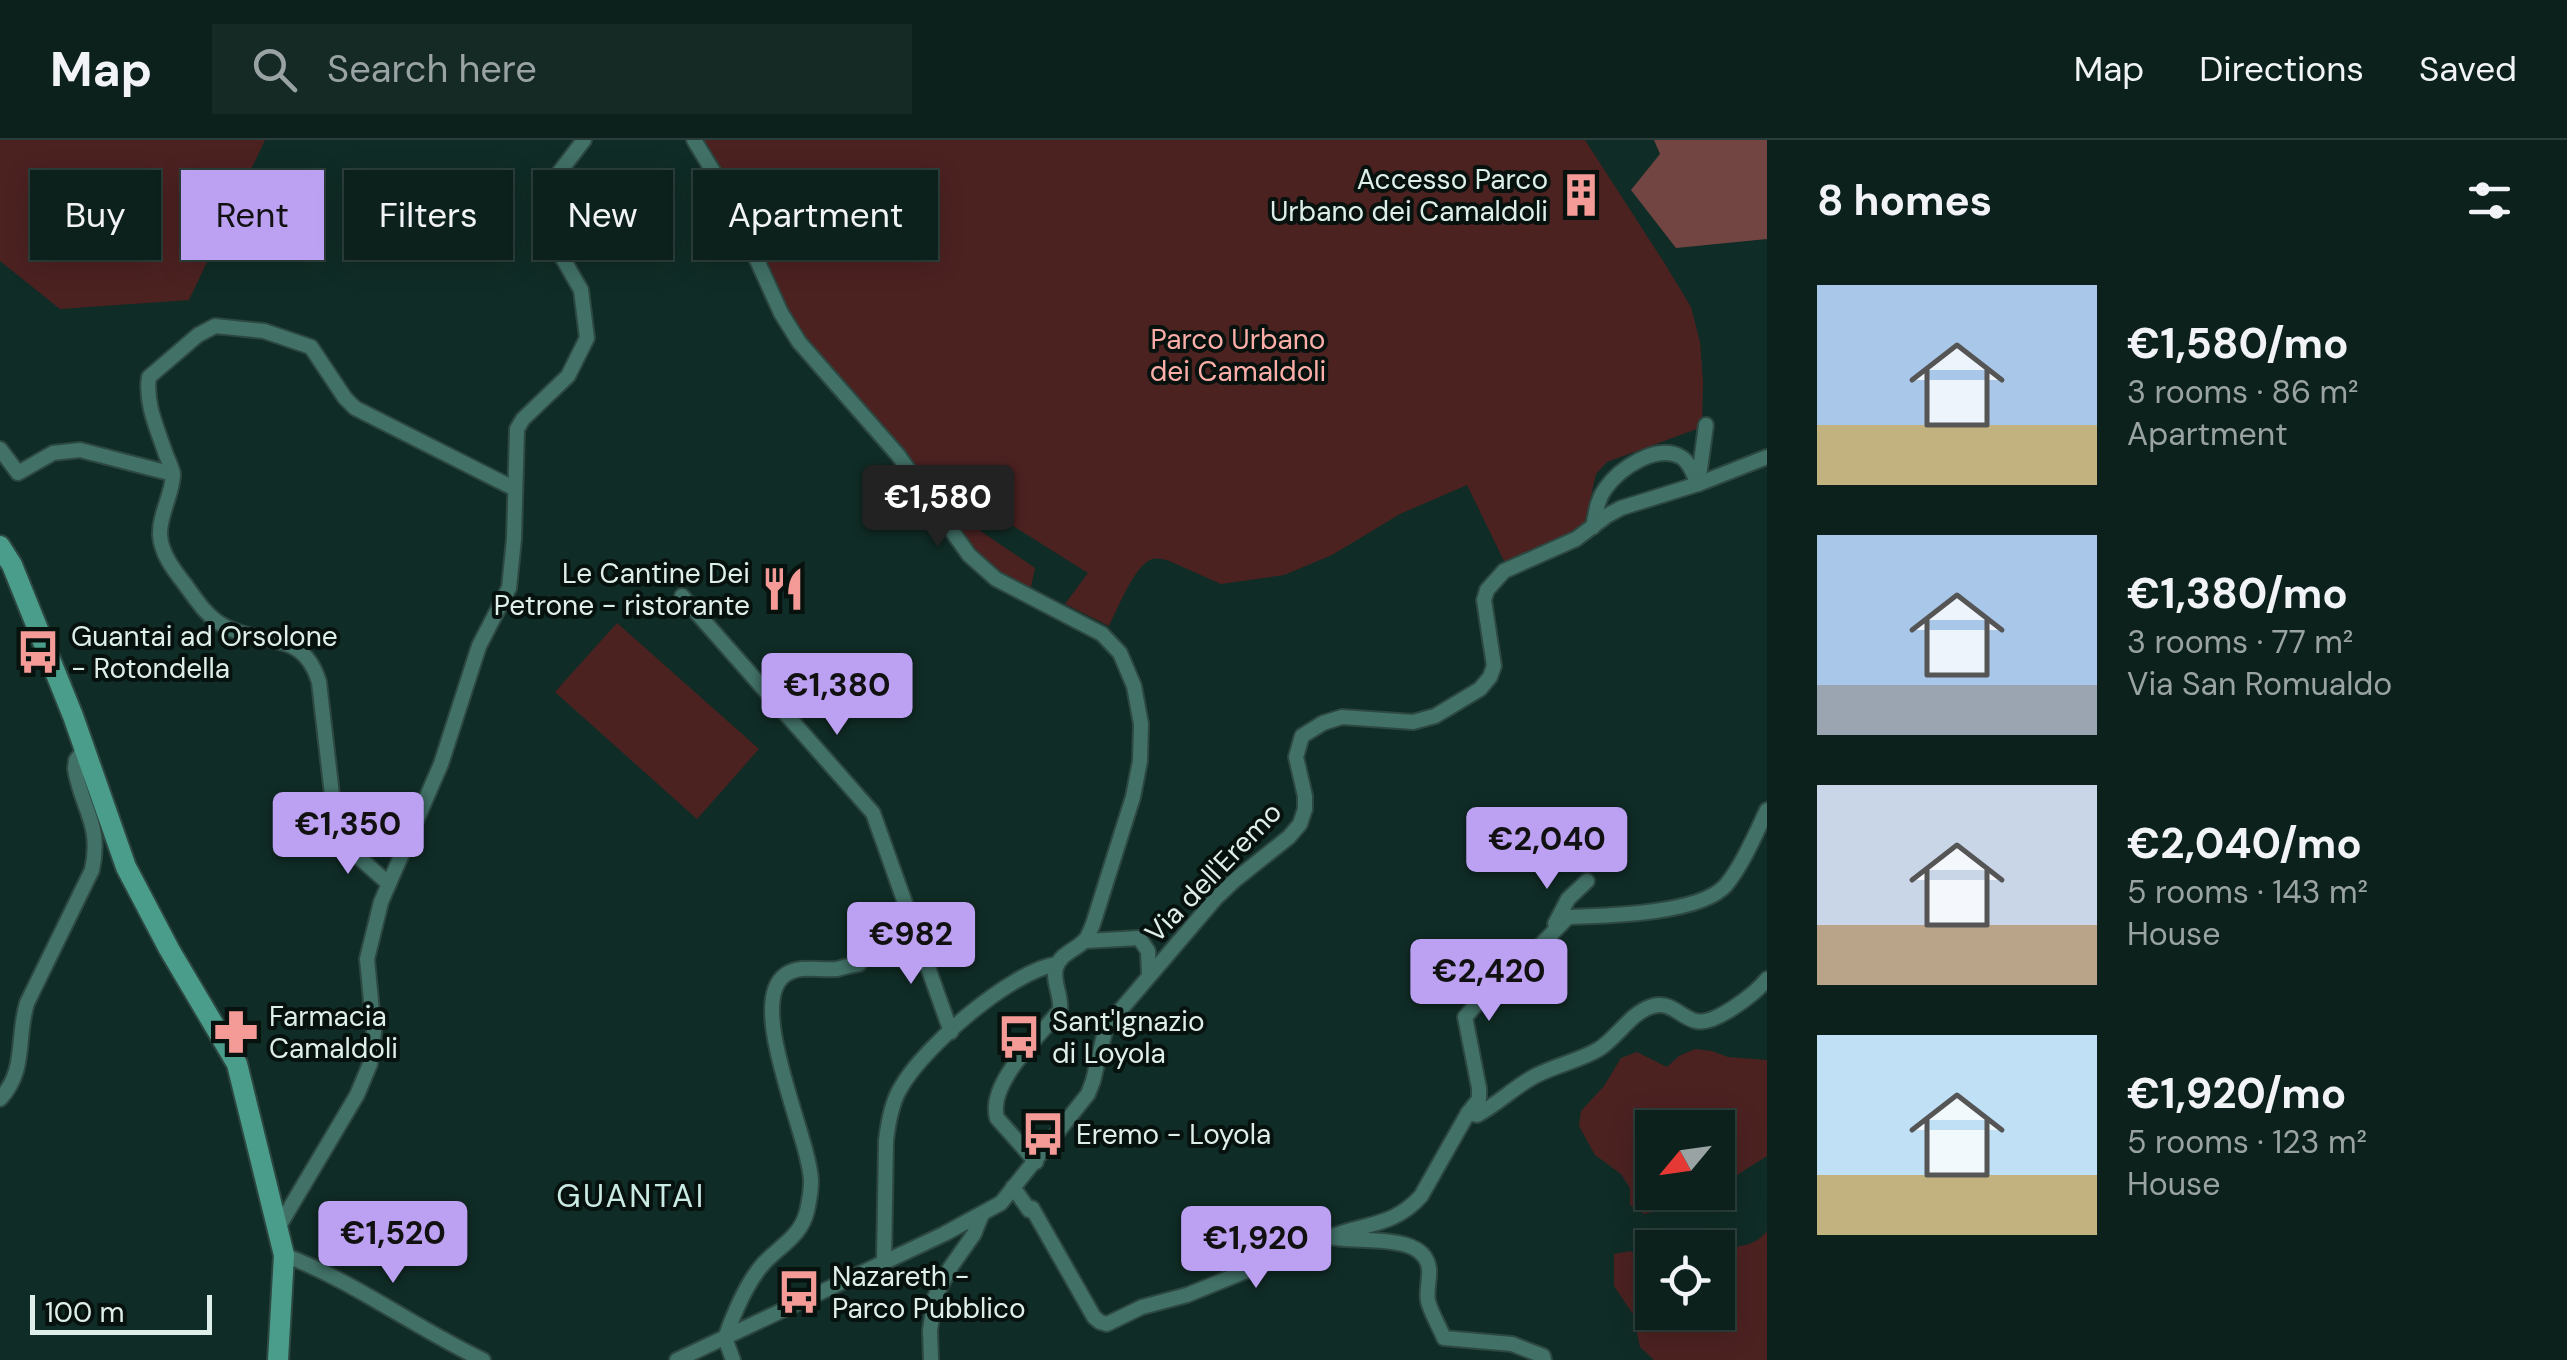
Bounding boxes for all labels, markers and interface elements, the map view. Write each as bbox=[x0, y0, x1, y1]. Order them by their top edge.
search box bbox=[212, 24, 912, 114]
text: Map bbox=[50, 38, 152, 101]
icon: search bbox=[247, 42, 302, 97]
text: Search here bbox=[327, 44, 537, 94]
text: Map bbox=[2074, 46, 2144, 92]
text: Directions bbox=[2199, 46, 2364, 92]
text: Saved bbox=[2419, 46, 2517, 92]
place label: Accesso Parco Urbano dei Camaldoli bbox=[1270, 161, 1548, 230]
chip: Buy bbox=[30, 170, 161, 260]
chip: Rent bbox=[181, 170, 324, 260]
chip: Filters bbox=[344, 170, 513, 260]
chip: New bbox=[533, 170, 673, 260]
chip: Apartment bbox=[693, 170, 938, 260]
building icon: Accesso Parco Urbano dei Camaldoli bbox=[1557, 171, 1605, 219]
text: 8 homes bbox=[1817, 173, 1992, 228]
icon: filters bbox=[2462, 173, 2517, 228]
text: €1,580/mo bbox=[2127, 316, 2349, 371]
park label: Parco Urbano dei Camaldoli bbox=[1150, 321, 1326, 390]
icon: home bbox=[1897, 325, 2017, 445]
text: 3 rooms · 86 m² bbox=[2127, 371, 2359, 413]
text: Apartment bbox=[2127, 413, 2288, 455]
pin: €1,580 bbox=[857, 465, 1019, 550]
text: €1,580 bbox=[884, 476, 992, 518]
place label: Le Cantine Dei Petrone - ristorante bbox=[494, 555, 750, 624]
restaurant icon: Le Cantine Dei Petrone - ristorante bbox=[759, 565, 807, 613]
text: €1,380/mo bbox=[2127, 566, 2348, 621]
icon: home bbox=[1897, 575, 2017, 695]
place label: Guantai ad Orsolone - Rotondella bbox=[71, 618, 338, 687]
text: 3 rooms · 77 m² bbox=[2127, 621, 2353, 663]
bus stop icon: Guantai ad Orsolone - Rotondella bbox=[14, 628, 62, 676]
pin: €1,380 bbox=[756, 653, 918, 738]
text: Via San Romualdo bbox=[2127, 663, 2392, 705]
text: €1,380 bbox=[784, 664, 890, 706]
pin: €1,350 bbox=[267, 792, 429, 877]
street label: Via dell'Eremo bbox=[1137, 794, 1290, 951]
text: €1,350 bbox=[295, 803, 401, 845]
pin: €2,040 bbox=[1466, 807, 1628, 892]
text: €2,040/mo bbox=[2127, 816, 2362, 871]
text: €2,040 bbox=[1488, 818, 1606, 860]
icon: home bbox=[1897, 825, 2017, 945]
text: 5 rooms · 143 m² bbox=[2127, 871, 2368, 913]
pin: €982 bbox=[852, 902, 970, 987]
text: €982 bbox=[869, 913, 953, 955]
text: House bbox=[2127, 913, 2220, 955]
pin: €2,420 bbox=[1408, 939, 1570, 1024]
text: €2,420 bbox=[1432, 950, 1546, 992]
place label: Farmacia Camaldoli bbox=[269, 998, 398, 1067]
place label: Sant'Ignazio di Loyola bbox=[1052, 1003, 1205, 1072]
pharmacy icon: Farmacia Camaldoli bbox=[212, 1008, 260, 1056]
bus stop icon: Sant'Ignazio di Loyola bbox=[995, 1013, 1043, 1061]
text: €1,920/mo bbox=[2127, 1066, 2346, 1121]
icon: home bbox=[1897, 1075, 2017, 1195]
bus stop icon: Eremo - Loyola bbox=[1019, 1110, 1067, 1158]
north arrow bbox=[1635, 1110, 1735, 1210]
map controls bbox=[1635, 1110, 1735, 1330]
place label: Eremo - Loyola bbox=[1076, 1116, 1271, 1153]
text: 5 rooms · 123 m² bbox=[2127, 1121, 2367, 1163]
text: House bbox=[2127, 1163, 2220, 1205]
district label: GUANTAI bbox=[556, 1175, 706, 1217]
pin: €1,520 bbox=[312, 1201, 474, 1286]
pin: €1,920 bbox=[1175, 1206, 1337, 1291]
text: €1,520 bbox=[340, 1212, 446, 1254]
text: €1,920 bbox=[1203, 1217, 1309, 1259]
button: locate bbox=[1635, 1230, 1735, 1330]
place label: Nazareth - Parco Pubblico bbox=[832, 1258, 1026, 1327]
bus stop icon: Nazareth - Parco Pubblico bbox=[775, 1268, 823, 1316]
scale bar bbox=[30, 1290, 212, 1334]
text: 100 m bbox=[45, 1294, 124, 1331]

